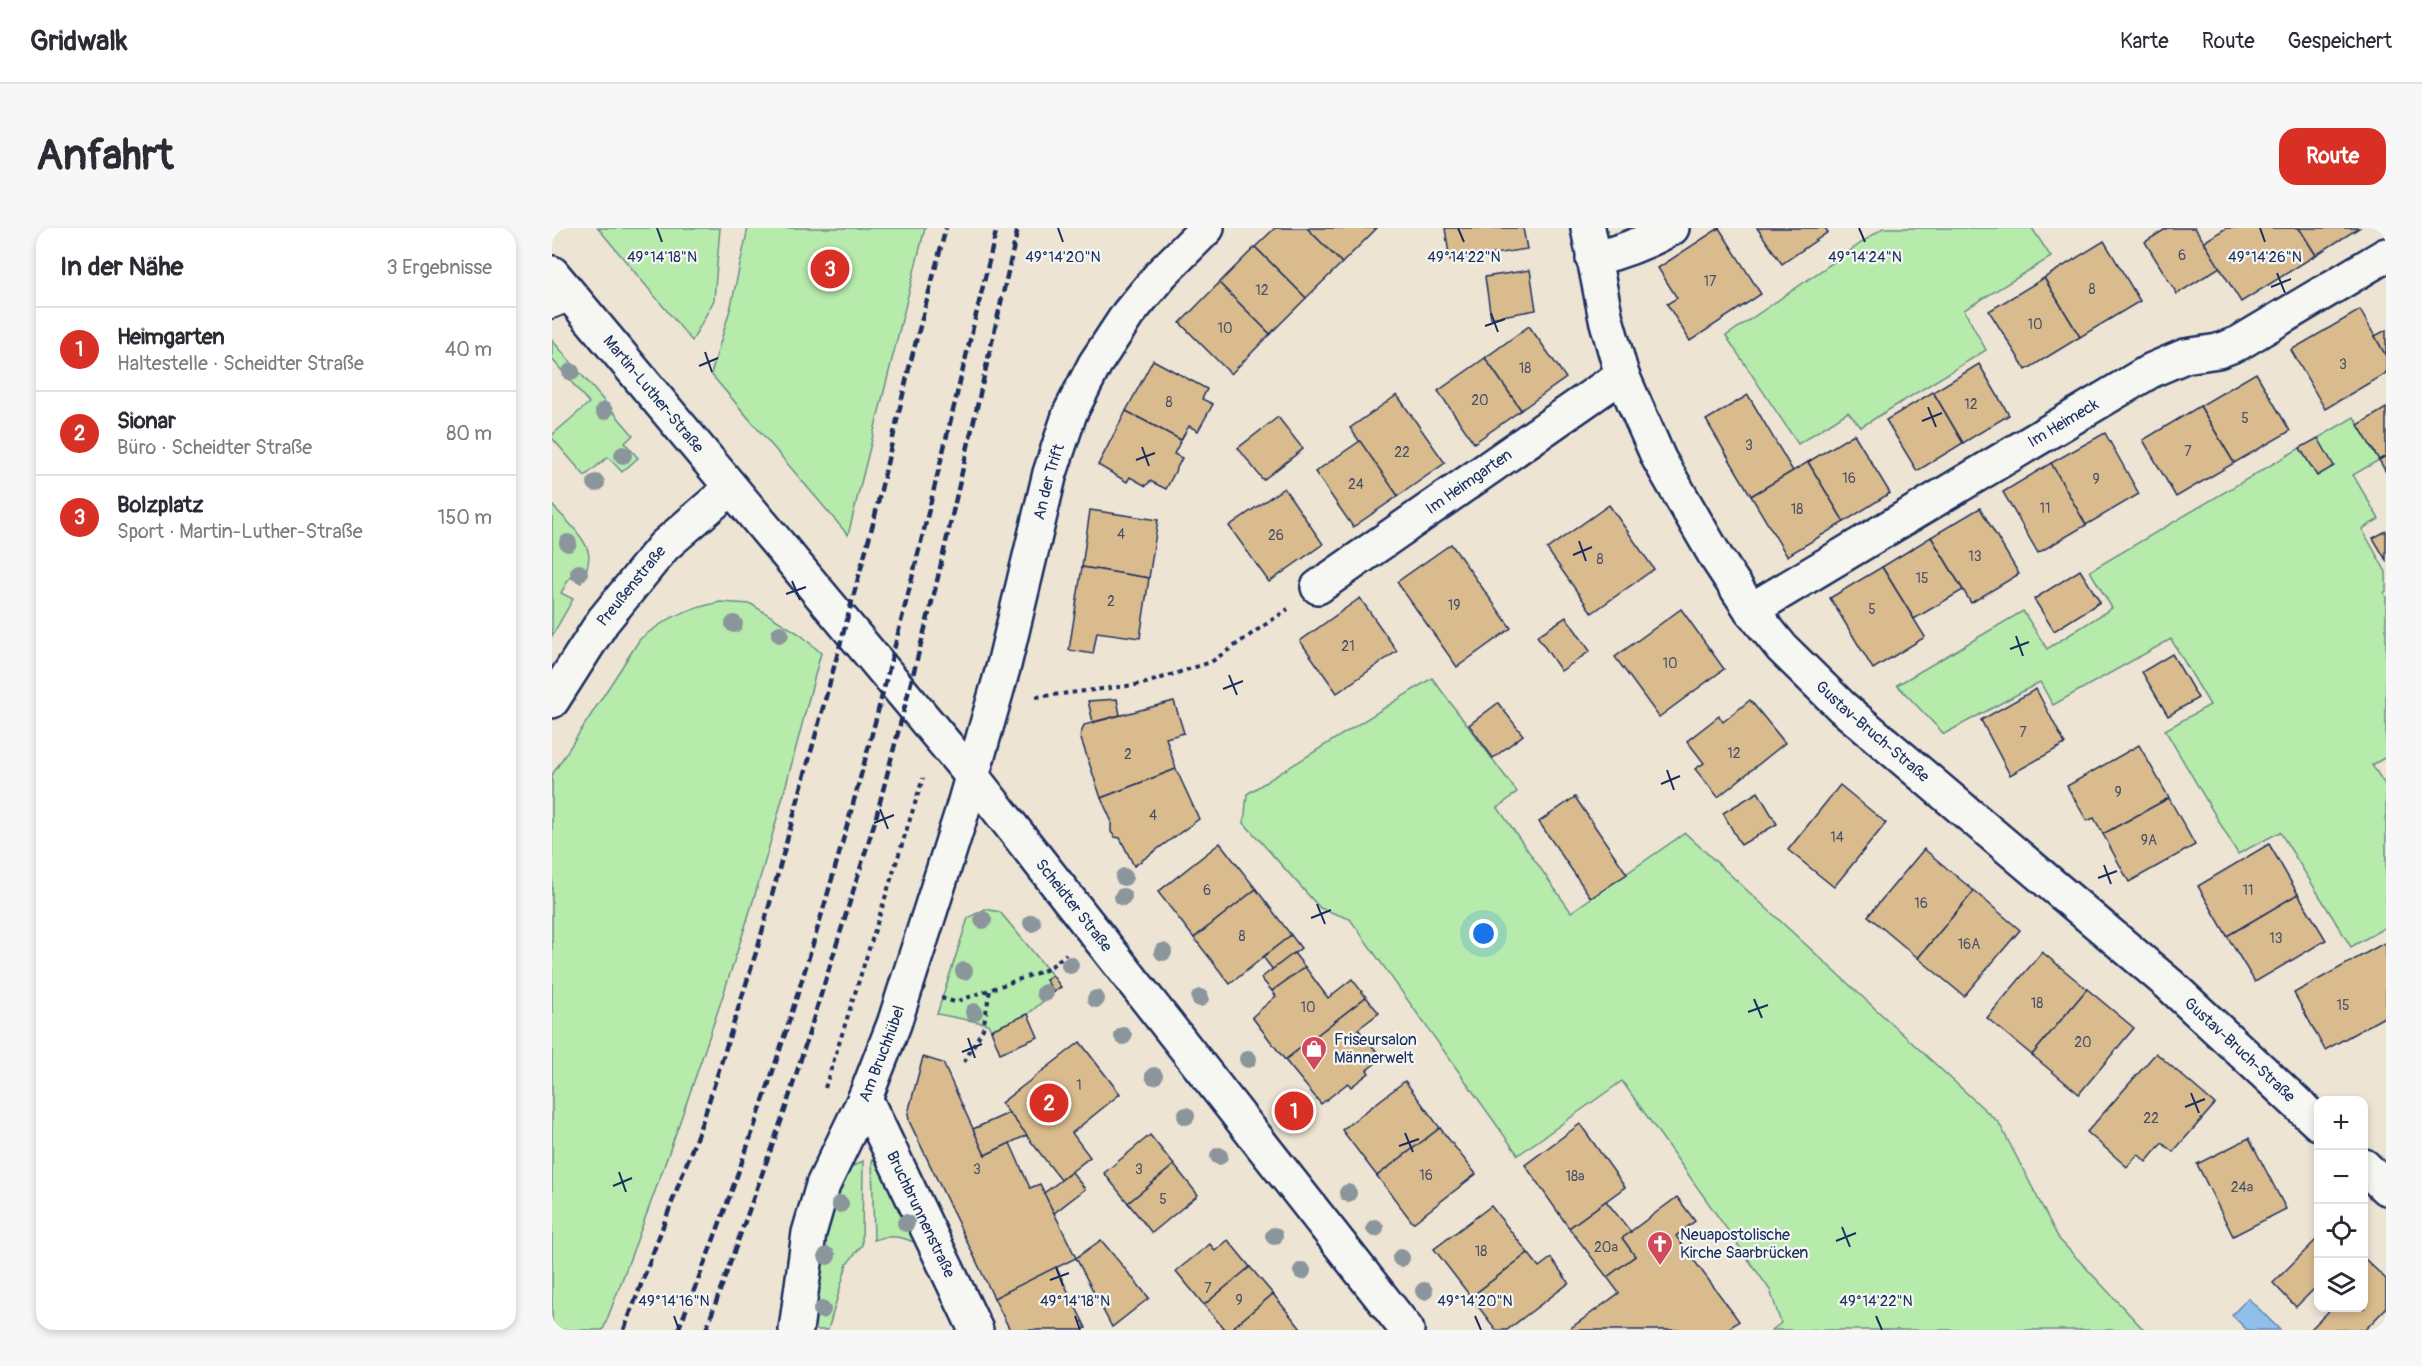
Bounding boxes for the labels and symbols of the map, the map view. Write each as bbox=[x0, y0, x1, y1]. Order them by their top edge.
pin: 3 bbox=[810, 246, 850, 291]
house number: 6 bbox=[2178, 247, 2186, 264]
text: 49°14'18"N bbox=[627, 248, 697, 267]
text: 49°14'20"N bbox=[1025, 248, 1101, 267]
text: 49°14'22"N bbox=[1427, 248, 1501, 267]
text: 49°14'24"N bbox=[1828, 248, 1902, 267]
text: 49°14'26"N bbox=[2228, 248, 2302, 267]
house number: 17 bbox=[1704, 273, 1717, 290]
house number: 8 bbox=[2088, 281, 2096, 298]
house number: 12 bbox=[1255, 282, 1269, 299]
house number: 10 bbox=[2027, 316, 2043, 333]
house number: 10 bbox=[1217, 320, 1233, 337]
street label: Martin-Luther-Straße bbox=[599, 332, 708, 457]
house number: 3 bbox=[2339, 356, 2347, 373]
house number: 18 bbox=[1519, 360, 1531, 377]
house number: 20 bbox=[1471, 392, 1489, 409]
house number: 8 bbox=[1165, 394, 1173, 411]
street label: Im Heimeck bbox=[2024, 394, 2103, 452]
house number: 12 bbox=[1964, 396, 1978, 413]
house number: 5 bbox=[2241, 410, 2249, 427]
house number: 3 bbox=[1745, 437, 1753, 454]
street label: An der Trift bbox=[1029, 441, 1069, 522]
house number: 7 bbox=[2184, 443, 2192, 460]
house number: 22 bbox=[1394, 444, 1410, 461]
street label: Im Heimgarten bbox=[1422, 445, 1516, 519]
house number: 16 bbox=[1842, 470, 1856, 487]
house number: 9 bbox=[2092, 471, 2100, 488]
house number: 24 bbox=[1348, 476, 1364, 493]
house number: 11 bbox=[2040, 500, 2050, 517]
house number: 18 bbox=[1791, 501, 1803, 518]
house number: 4 bbox=[1117, 526, 1125, 543]
house number: 26 bbox=[1268, 527, 1284, 544]
street label: Preußenstraße bbox=[593, 541, 670, 630]
house number: 13 bbox=[1968, 548, 1982, 565]
house number: 8 bbox=[1596, 551, 1604, 568]
house number: 15 bbox=[1915, 570, 1929, 587]
house number: 2 bbox=[1107, 593, 1115, 610]
house number: 19 bbox=[1448, 597, 1460, 614]
house number: 5 bbox=[1868, 601, 1876, 618]
house number: 21 bbox=[1341, 638, 1355, 655]
house number: 10 bbox=[1662, 655, 1678, 672]
street label: Gustav-Bruch-Straße bbox=[1811, 677, 1934, 787]
house number: 7 bbox=[2019, 724, 2027, 741]
house number: 12 bbox=[1727, 745, 1741, 762]
house number: 2 bbox=[1124, 746, 1132, 763]
house number: 9 bbox=[2114, 784, 2122, 801]
house number: 4 bbox=[1149, 807, 1157, 824]
house number: 14 bbox=[1830, 829, 1844, 846]
house number: 9A bbox=[2141, 832, 2157, 849]
street label: Scheidter Straße bbox=[1031, 855, 1116, 956]
house number: 6 bbox=[1203, 882, 1211, 899]
house number: 11 bbox=[2243, 882, 2253, 899]
house number: 16 bbox=[1914, 895, 1928, 912]
your location bbox=[1469, 919, 1498, 948]
house number: 8 bbox=[1238, 928, 1246, 945]
house number: 13 bbox=[2269, 930, 2283, 947]
house number: 16A bbox=[1958, 936, 1980, 953]
street label: Gustav-Bruch-Straße bbox=[2180, 993, 2299, 1107]
house number: 18 bbox=[2031, 995, 2043, 1012]
house number: 15 bbox=[2336, 997, 2350, 1014]
house number: 10 bbox=[1300, 999, 1316, 1016]
street label: Am Bruchhübel bbox=[854, 1003, 909, 1105]
place label: Friseursalon Männerwelt bbox=[1334, 1030, 1417, 1068]
shop icon: Friseursalon Männerwelt bbox=[1299, 1034, 1329, 1072]
house number: 20 bbox=[2074, 1034, 2092, 1051]
house number: 1 bbox=[1076, 1077, 1082, 1094]
pin: 2 bbox=[1030, 1080, 1068, 1126]
pin: 1 bbox=[1274, 1088, 1314, 1134]
house number: 22 bbox=[2143, 1110, 2159, 1127]
street label: Bruchbrunnenstraße bbox=[882, 1148, 960, 1281]
house number: 3 bbox=[973, 1161, 981, 1178]
house number: 3 bbox=[1135, 1161, 1143, 1178]
house number: 16 bbox=[1419, 1167, 1433, 1184]
house number: 18a bbox=[1565, 1168, 1585, 1185]
house number: 24a bbox=[2231, 1179, 2253, 1196]
house number: 5 bbox=[1159, 1191, 1167, 1208]
place label: Neuapostolische Kirche Saarbrücken bbox=[1680, 1225, 1808, 1263]
church icon: Neuapostolische Kirche Saarbrücken bbox=[1645, 1229, 1675, 1267]
house number: 20a bbox=[1594, 1239, 1618, 1256]
house number: 18 bbox=[1475, 1243, 1487, 1260]
house number: 7 bbox=[1204, 1280, 1212, 1297]
text: 49°14'16"N bbox=[638, 1292, 710, 1311]
text: 49°14'18"N bbox=[1040, 1292, 1110, 1311]
house number: 9 bbox=[1235, 1292, 1243, 1309]
text: 49°14'20"N bbox=[1437, 1292, 1513, 1311]
text: 49°14'22"N bbox=[1839, 1292, 1913, 1311]

